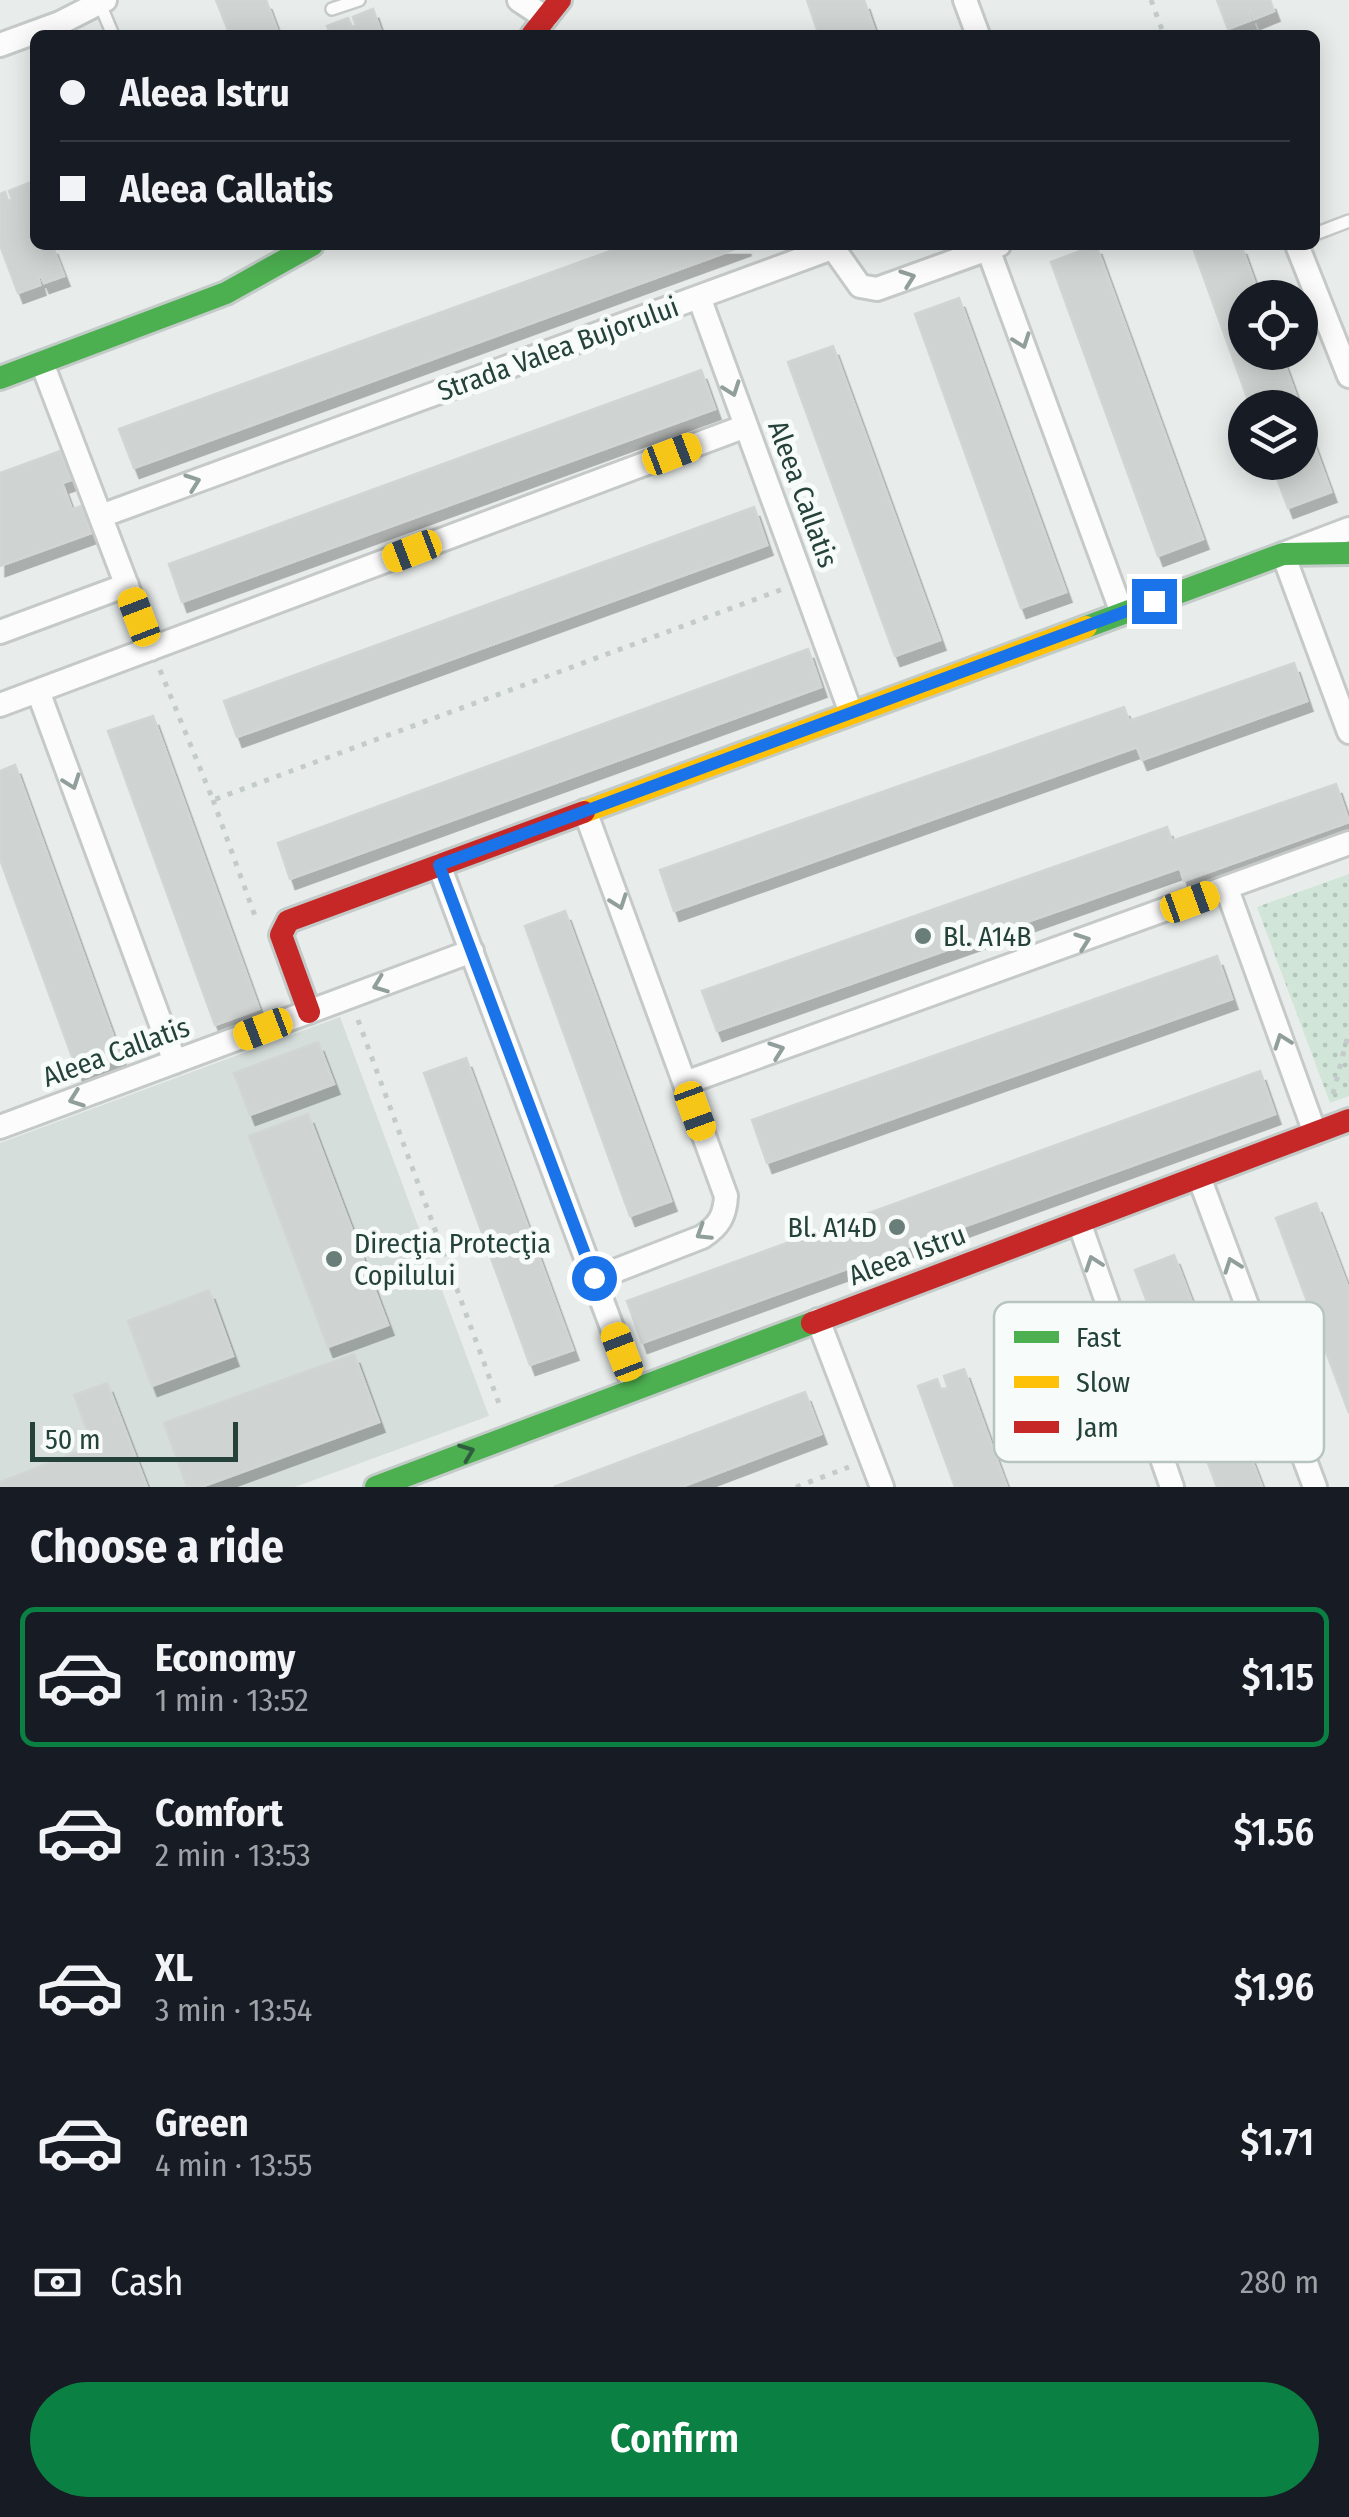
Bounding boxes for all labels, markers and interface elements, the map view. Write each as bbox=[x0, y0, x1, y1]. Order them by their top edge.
text: Aleea Istru bbox=[120, 70, 290, 116]
text: Aleea Callatis bbox=[120, 166, 333, 212]
one-way arrow bbox=[898, 269, 915, 290]
map controls bbox=[1228, 280, 1318, 480]
button: locate bbox=[1228, 280, 1318, 370]
street label: Strada Valea Bujorului bbox=[433, 290, 683, 408]
one-way arrow bbox=[1010, 331, 1031, 348]
one-way arrow bbox=[720, 379, 741, 396]
button: layers bbox=[1228, 390, 1318, 480]
street label: Aleea Callatis bbox=[761, 416, 845, 572]
car bbox=[639, 429, 705, 479]
one-way arrow bbox=[183, 473, 200, 494]
car bbox=[379, 526, 445, 576]
route end bbox=[1132, 579, 1177, 624]
car bbox=[114, 584, 164, 650]
one-way arrow bbox=[60, 773, 81, 790]
car bbox=[1157, 878, 1223, 926]
one-way arrow bbox=[607, 893, 628, 910]
place label: Bl. A14B bbox=[943, 920, 1031, 953]
marker: Bl. A14B bbox=[912, 925, 934, 947]
one-way arrow bbox=[1074, 932, 1091, 953]
one-way arrow bbox=[373, 973, 390, 994]
car bbox=[230, 1004, 296, 1054]
street label: Aleea Callatis bbox=[38, 1010, 194, 1094]
one-way arrow bbox=[1273, 1034, 1294, 1051]
one-way arrow bbox=[767, 1041, 784, 1062]
car bbox=[671, 1078, 719, 1144]
one-way arrow bbox=[68, 1087, 85, 1107]
place label: Bl. A14D bbox=[788, 1211, 877, 1244]
marker: Bl. A14D bbox=[886, 1216, 908, 1238]
street label: Aleea Istru bbox=[844, 1218, 970, 1292]
one-way arrow bbox=[696, 1221, 714, 1240]
place label: Direcţia Protecţia Copilului bbox=[354, 1227, 551, 1292]
marker: Direcţia Protecţia Copilului bbox=[323, 1248, 345, 1270]
one-way arrow bbox=[1084, 1255, 1105, 1272]
route start bbox=[572, 1256, 617, 1301]
one-way arrow bbox=[1223, 1257, 1244, 1274]
legend bbox=[994, 1302, 1324, 1462]
car bbox=[597, 1319, 647, 1385]
text: Fast bbox=[1076, 1321, 1122, 1354]
text: Slow bbox=[1076, 1366, 1130, 1399]
text: Jam bbox=[1076, 1411, 1119, 1444]
scale bar bbox=[30, 1417, 238, 1462]
text: 50 m bbox=[45, 1423, 101, 1456]
one-way arrow bbox=[458, 1443, 475, 1464]
text: Choose a ride bbox=[30, 1520, 284, 1574]
icon: car bbox=[35, 1632, 125, 1722]
text: Economy bbox=[155, 1635, 295, 1681]
text: $1.15 bbox=[1242, 1654, 1314, 1700]
text: 1 min · 13:52 bbox=[155, 1681, 309, 1719]
icon: car bbox=[35, 1787, 125, 1877]
text: Comfort bbox=[155, 1790, 283, 1836]
text: $1.56 bbox=[1234, 1809, 1314, 1855]
text: 2 min · 13:53 bbox=[155, 1836, 311, 1874]
icon: car bbox=[35, 1942, 125, 2032]
text: XL bbox=[155, 1945, 193, 1991]
text: $1.96 bbox=[1234, 1964, 1314, 2010]
text: 3 min · 13:54 bbox=[155, 1991, 312, 2029]
icon: car bbox=[35, 2097, 125, 2187]
text: Green bbox=[155, 2100, 249, 2146]
text: $1.71 bbox=[1241, 2119, 1314, 2165]
text: 4 min · 13:55 bbox=[155, 2146, 312, 2184]
icon: cash bbox=[30, 2255, 85, 2310]
text: Cash bbox=[110, 2259, 184, 2305]
text: 280 m bbox=[1240, 2263, 1319, 2301]
button: Confirm bbox=[30, 2382, 1319, 2497]

